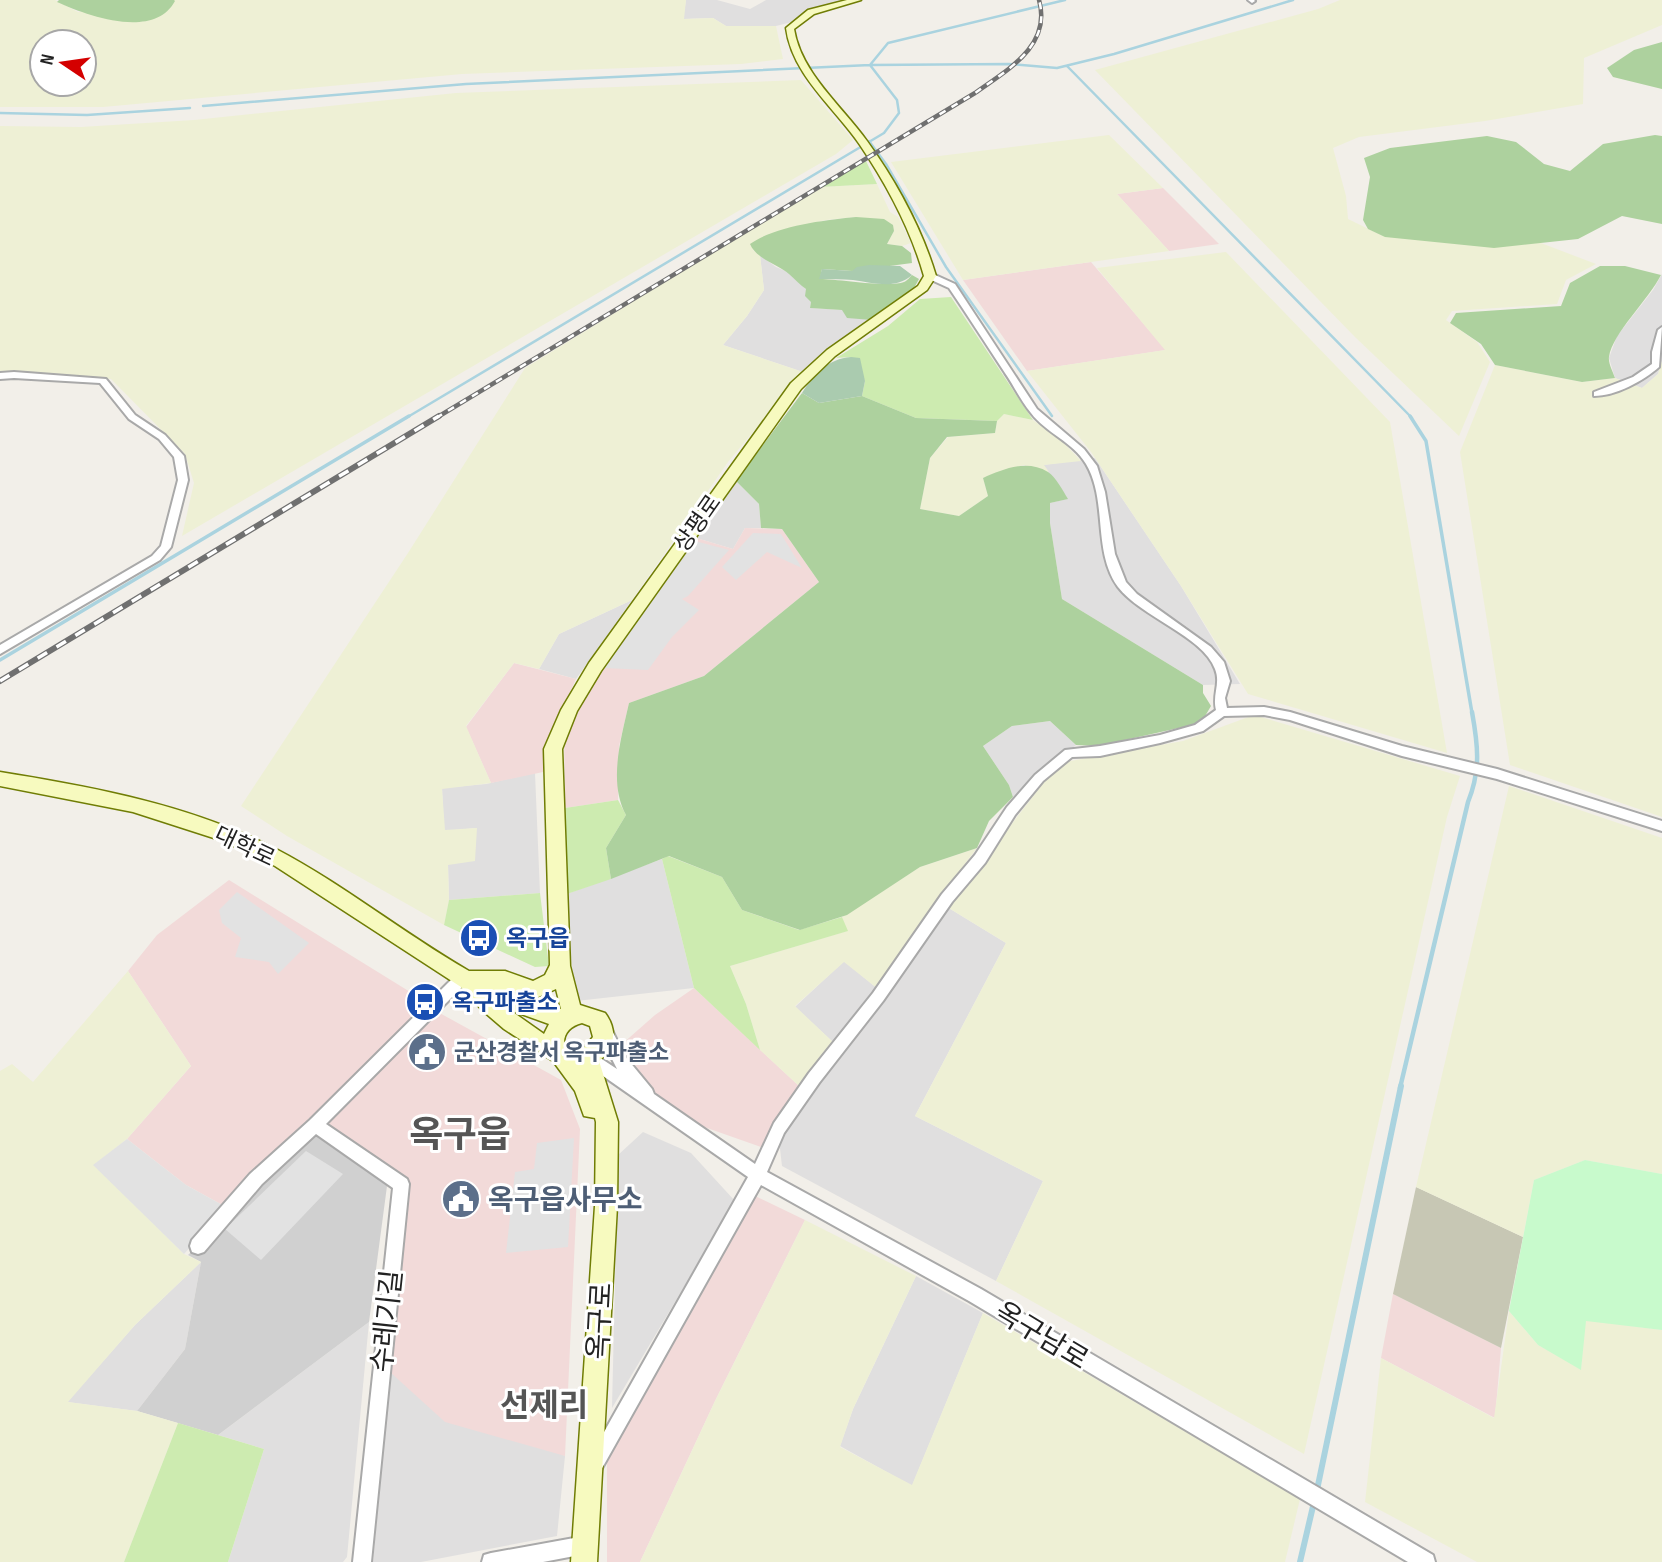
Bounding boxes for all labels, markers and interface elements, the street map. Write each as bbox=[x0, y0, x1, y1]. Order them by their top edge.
north arrow bbox=[28, 28, 98, 98]
text: N bbox=[36, 52, 60, 67]
street label: 상평로 bbox=[668, 490, 727, 558]
street label: 대학로 bbox=[210, 821, 279, 873]
bus stop icon: 옥구읍 bbox=[458, 917, 500, 959]
place label: 옥구읍 bbox=[506, 925, 569, 953]
bus stop icon: 옥구파출소 bbox=[404, 981, 446, 1023]
place label: 옥구파출소 bbox=[452, 989, 558, 1017]
public building icon: 군산경찰서 옥구파출소 bbox=[406, 1031, 448, 1073]
place label: 군산경찰서 옥구파출소 bbox=[454, 1039, 669, 1067]
district label: 옥구읍 bbox=[409, 1114, 511, 1158]
public building icon: 옥구읍사무소 bbox=[440, 1178, 482, 1220]
place label: 옥구읍사무소 bbox=[488, 1184, 643, 1217]
street label: 수레기길 bbox=[366, 1268, 409, 1374]
street label: 옥구로 bbox=[582, 1282, 619, 1361]
street label: 옥구남로 bbox=[989, 1296, 1094, 1377]
district label: 선제리 bbox=[500, 1387, 588, 1426]

